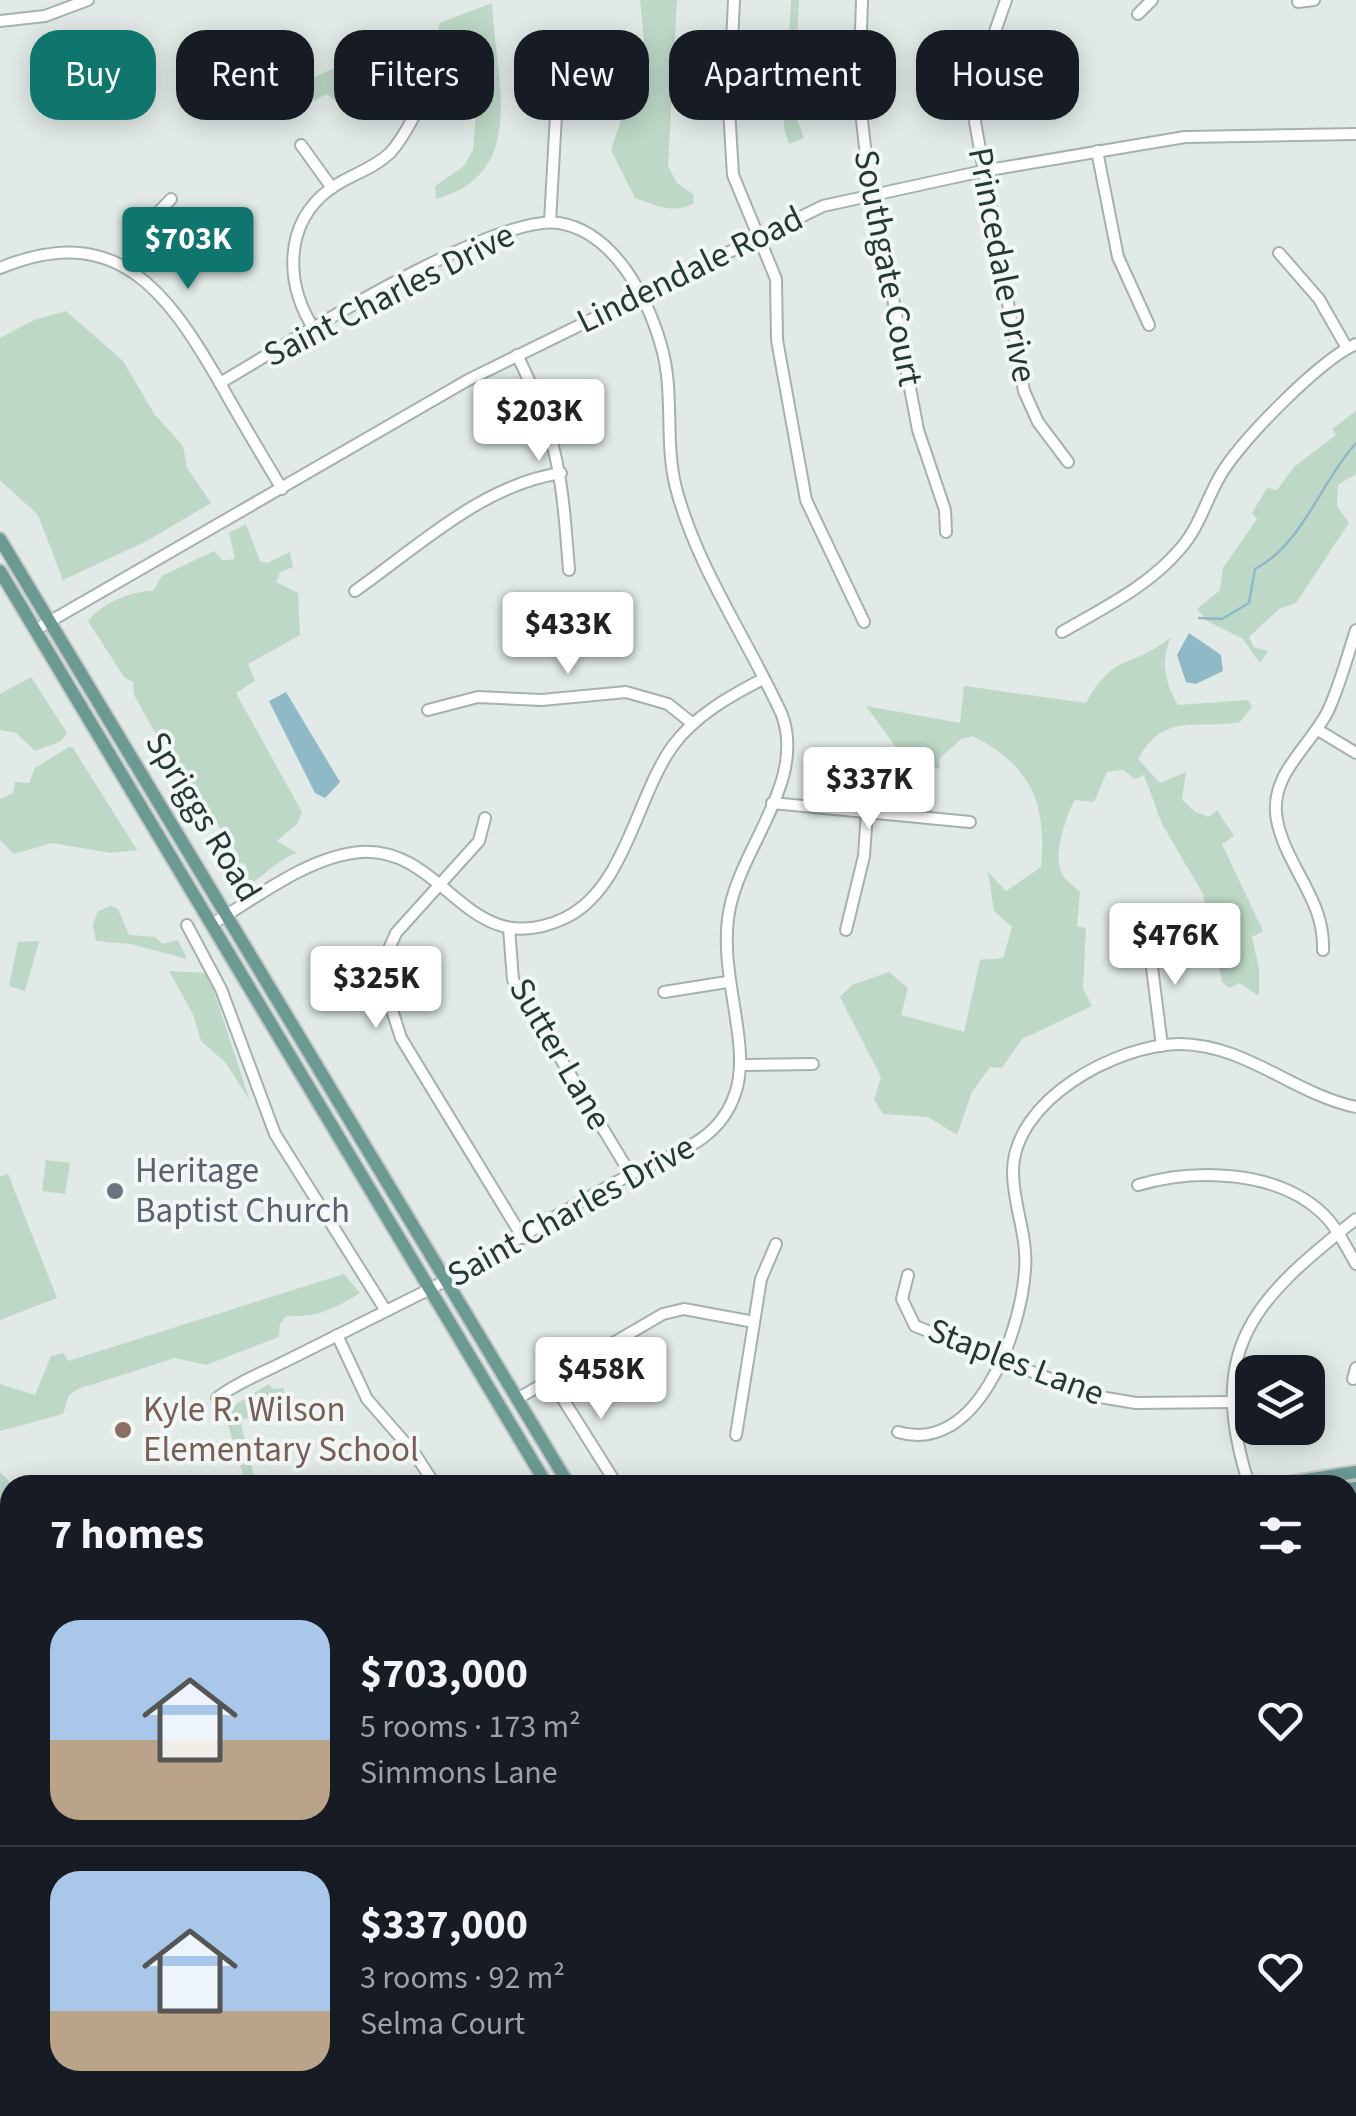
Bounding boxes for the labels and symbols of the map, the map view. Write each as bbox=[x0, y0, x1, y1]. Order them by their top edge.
street label: Princedale Drive bbox=[955, 143, 1049, 387]
street label: Southgate Court bbox=[841, 146, 935, 390]
street label: Lindendale Road bbox=[568, 194, 812, 346]
pin: $703K bbox=[118, 207, 258, 292]
street label: Saint Charles Drive bbox=[255, 210, 523, 380]
pin: $203K bbox=[469, 379, 609, 464]
pin: $433K bbox=[498, 592, 638, 677]
street label: Spriggs Road bbox=[132, 722, 274, 912]
pin: $337K bbox=[799, 747, 939, 832]
pin: $476K bbox=[1105, 903, 1245, 988]
pin: $325K bbox=[306, 946, 446, 1031]
street label: Sutter Lane bbox=[496, 969, 624, 1139]
street label: Saint Charles Drive bbox=[438, 1122, 704, 1300]
place label: Heritage Baptist Church bbox=[135, 1146, 350, 1236]
marker: Heritage Baptist Church bbox=[104, 1180, 126, 1202]
street label: Staples Lane bbox=[921, 1305, 1111, 1419]
pin: $458K bbox=[531, 1337, 671, 1422]
place label: Kyle R. Wilson Elementary School bbox=[143, 1385, 419, 1475]
marker: Kyle R. Wilson Elementary School bbox=[112, 1419, 134, 1441]

